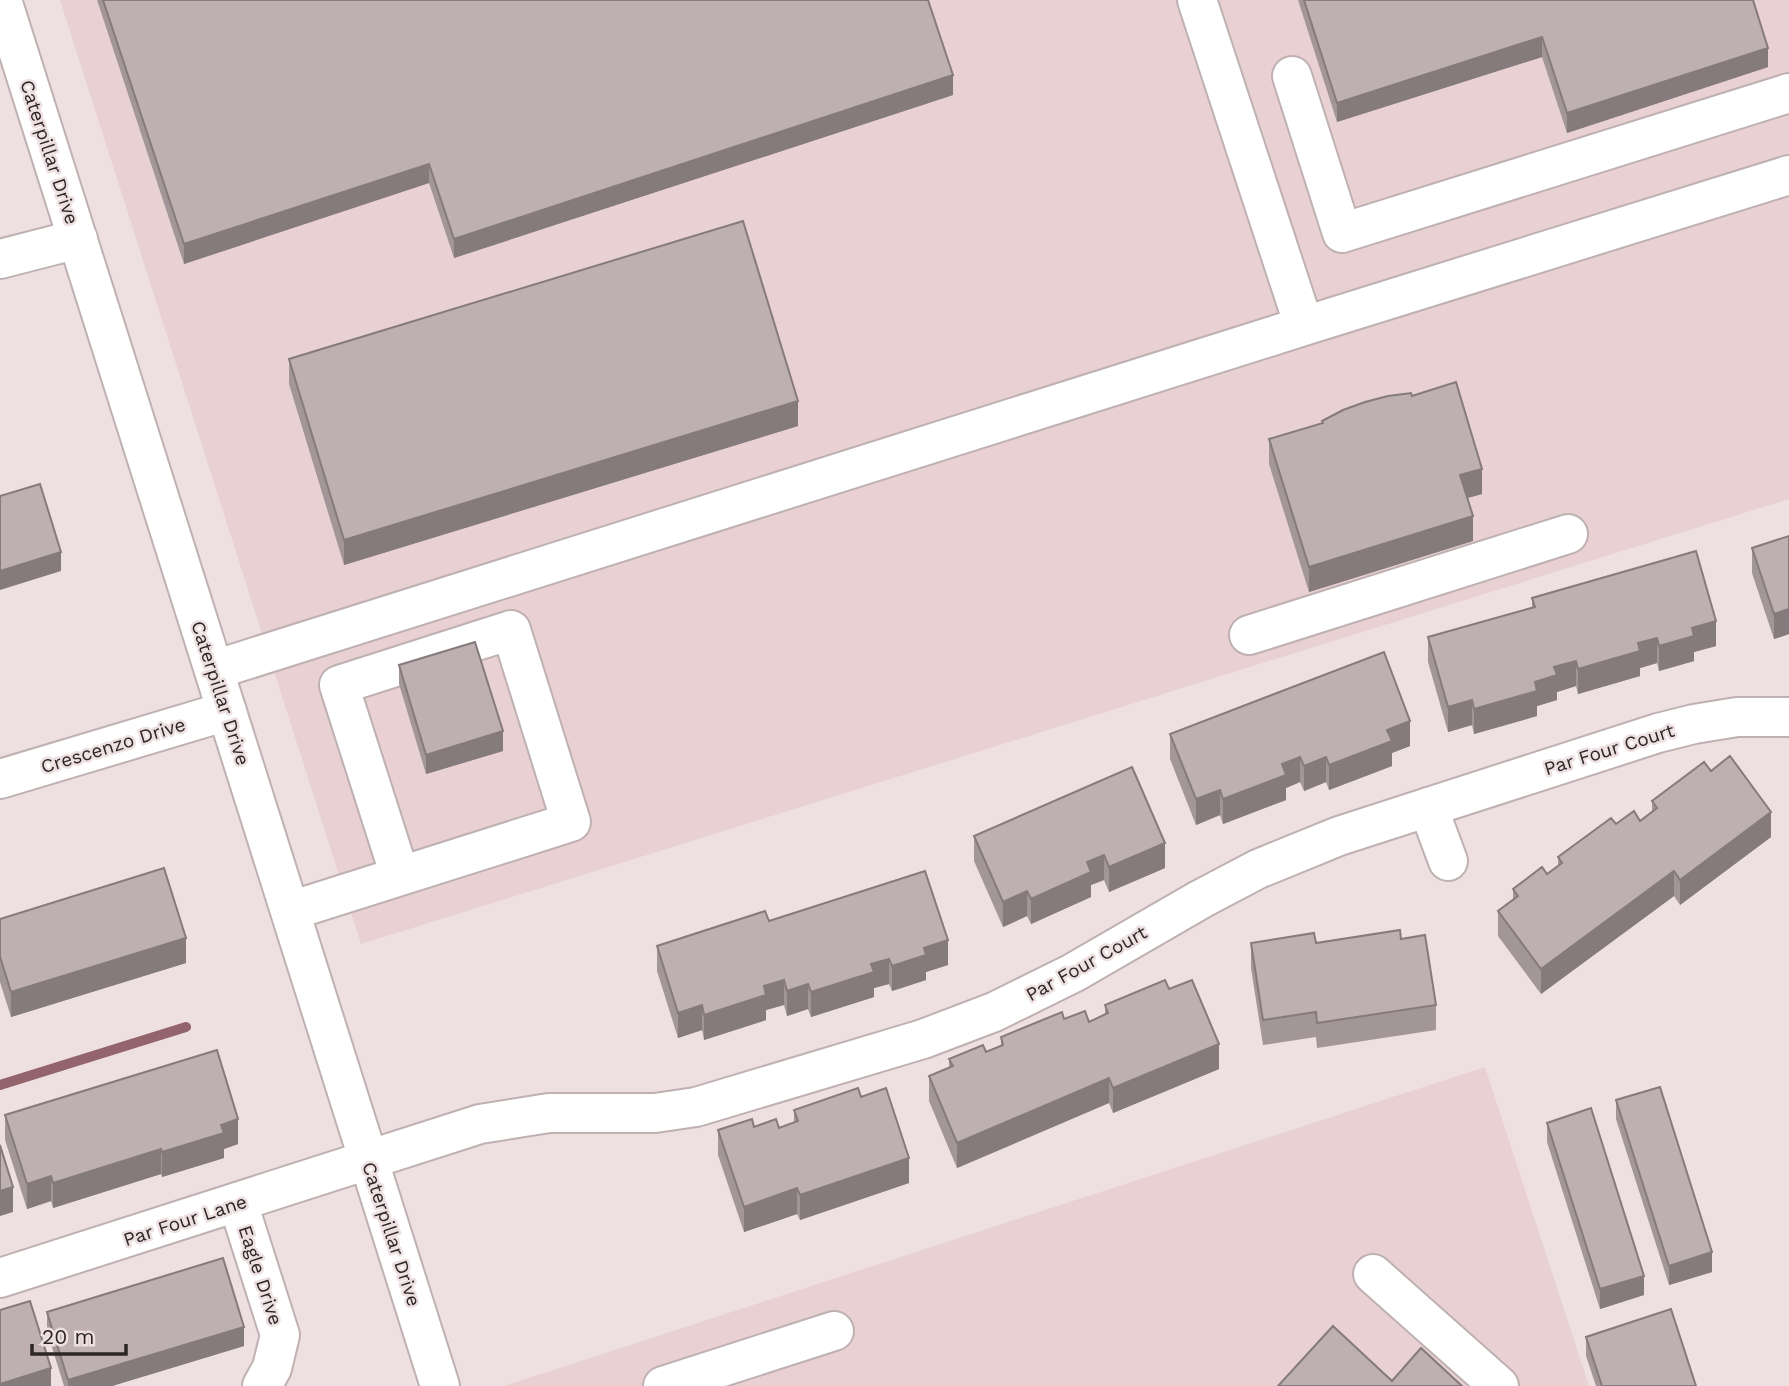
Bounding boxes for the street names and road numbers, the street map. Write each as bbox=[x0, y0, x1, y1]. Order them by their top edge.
street label: Caterpillar Drive bbox=[15, 77, 84, 227]
street label: Caterpillar Drive bbox=[186, 618, 255, 768]
street label: Crescenzo Drive bbox=[38, 713, 188, 778]
street label: Par Four Court bbox=[1541, 719, 1677, 780]
street label: Par Four Court bbox=[1022, 921, 1151, 1006]
street label: Caterpillar Drive bbox=[357, 1159, 426, 1309]
street label: Par Four Lane bbox=[121, 1190, 250, 1251]
street label: Eagle Drive bbox=[234, 1222, 287, 1328]

